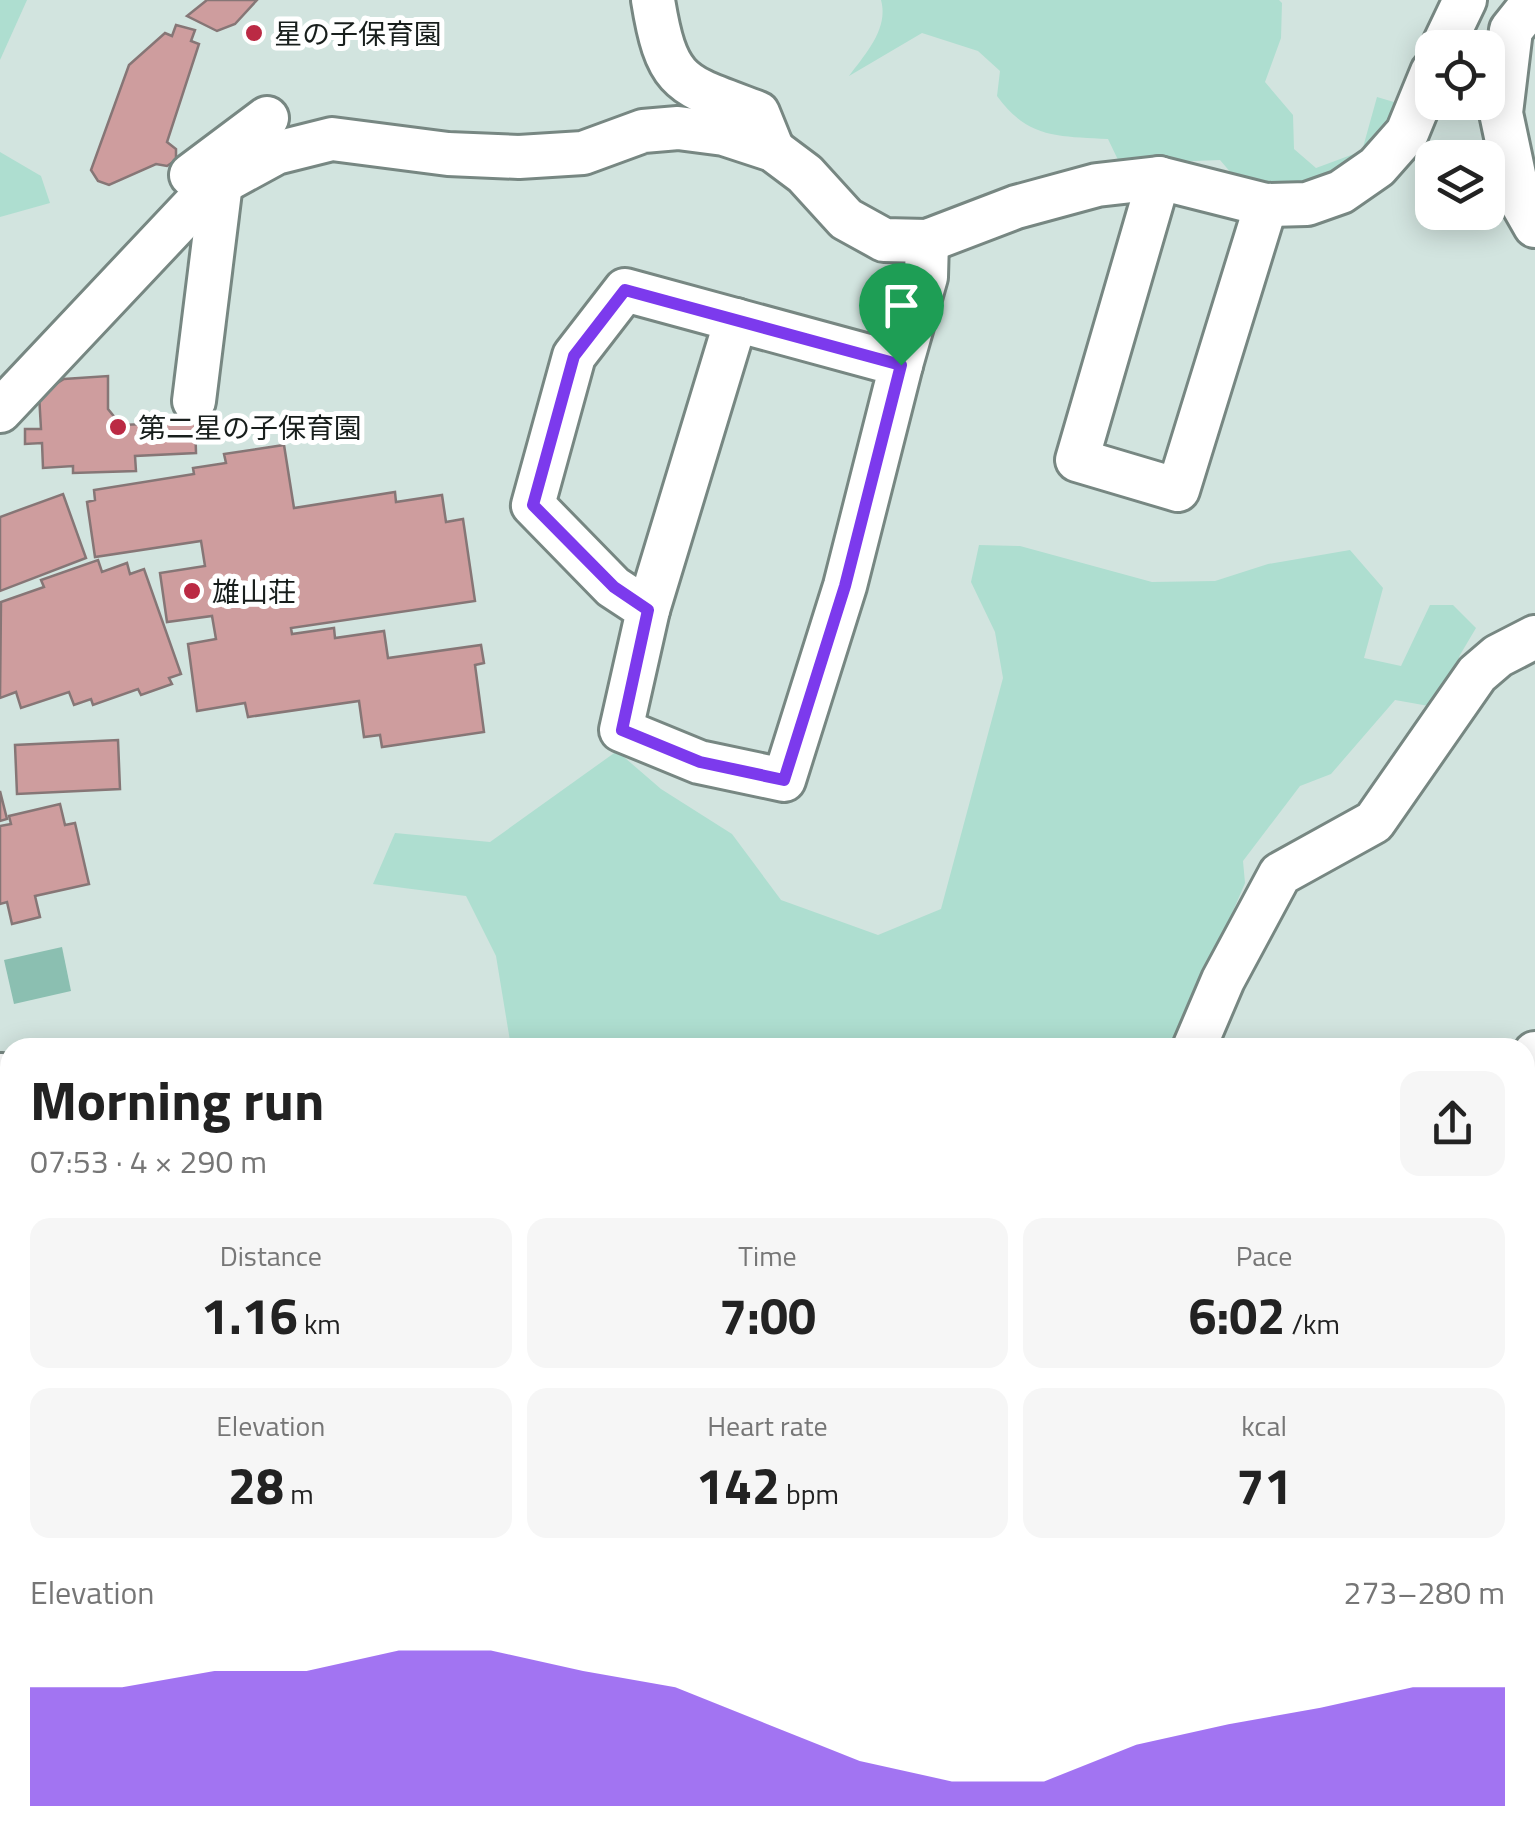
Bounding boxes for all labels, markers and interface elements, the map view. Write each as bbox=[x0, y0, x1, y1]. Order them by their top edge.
place label: 星の子保育園 bbox=[274, 12, 442, 55]
marker: 星の子保育園 bbox=[243, 22, 265, 44]
map controls bbox=[1415, 30, 1505, 230]
button: locate bbox=[1415, 30, 1505, 120]
button: layers bbox=[1415, 140, 1505, 230]
pin bbox=[859, 263, 944, 366]
icon: arrive bbox=[874, 278, 929, 333]
place label: 第二星の子保育園 bbox=[138, 406, 362, 449]
marker: 第二星の子保育園 bbox=[107, 416, 129, 438]
place label: 雄山荘 bbox=[212, 570, 296, 613]
marker: 雄山荘 bbox=[181, 580, 203, 602]
text: Morning run bbox=[30, 1058, 324, 1141]
button: share bbox=[1400, 1071, 1505, 1176]
text: 07:53 · 4 × 290 m bbox=[30, 1137, 267, 1185]
text: Distance bbox=[220, 1234, 322, 1277]
text: Time bbox=[738, 1234, 797, 1277]
text: Pace bbox=[1236, 1234, 1293, 1277]
text: 1.16 bbox=[201, 1277, 298, 1353]
text: 7:00 bbox=[719, 1277, 816, 1353]
text: 6:02 bbox=[1188, 1277, 1285, 1353]
text: km bbox=[298, 1302, 341, 1345]
text: /km bbox=[1285, 1302, 1340, 1345]
text: Elevation bbox=[216, 1404, 325, 1447]
text: Heart rate bbox=[707, 1404, 828, 1447]
text: kcal bbox=[1241, 1404, 1287, 1447]
text: 28 bbox=[228, 1447, 284, 1523]
text: 142 bbox=[696, 1447, 780, 1523]
text: 71 bbox=[1236, 1447, 1292, 1523]
text: m bbox=[284, 1472, 314, 1515]
text: bpm bbox=[780, 1472, 839, 1515]
text: Elevation bbox=[30, 1568, 154, 1616]
text: 273–280 m bbox=[1343, 1568, 1505, 1616]

